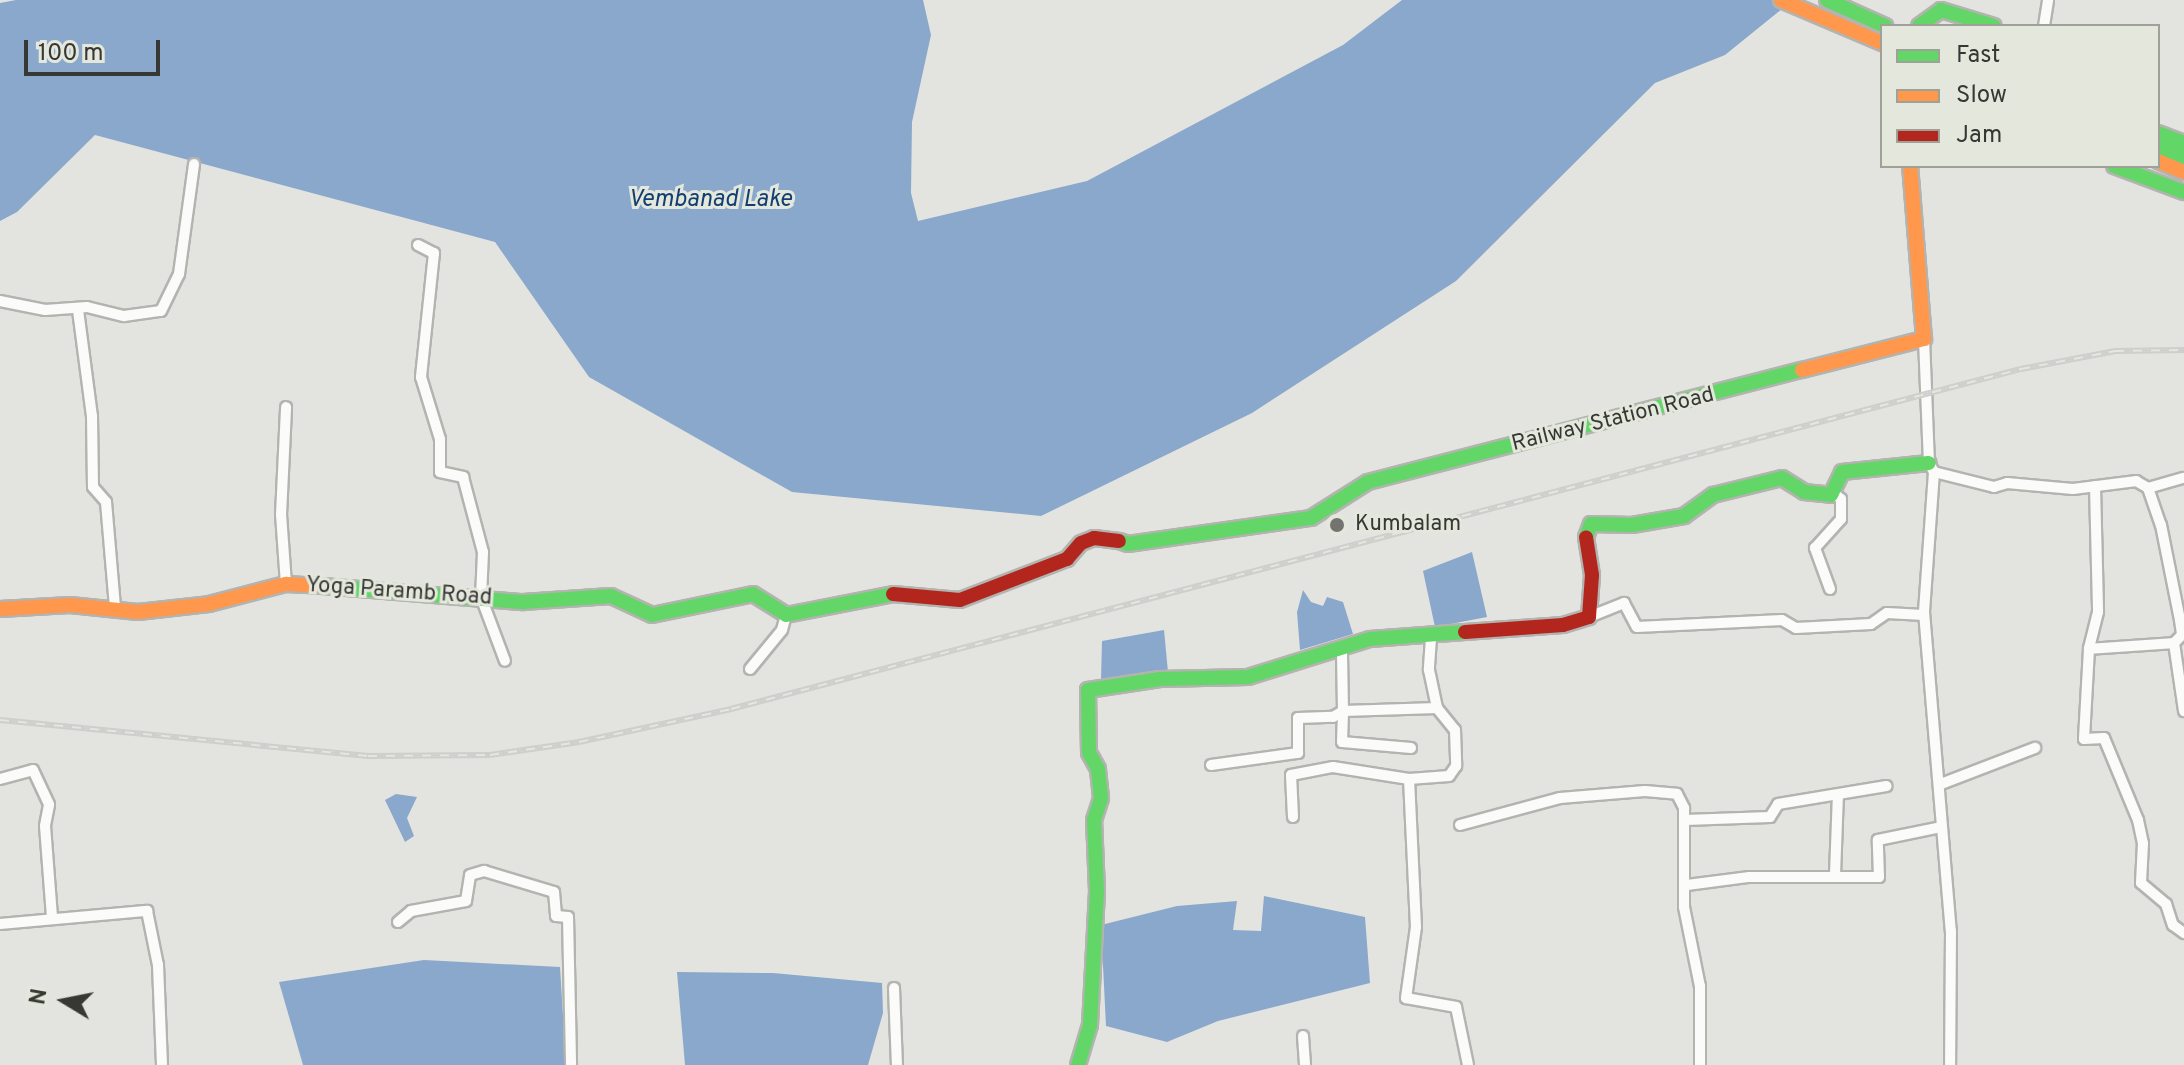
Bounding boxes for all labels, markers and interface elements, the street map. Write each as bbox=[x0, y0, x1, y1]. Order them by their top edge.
scale bar bbox=[28, 24, 164, 74]
legend bbox=[1880, 24, 2160, 168]
text: 100 m bbox=[38, 39, 104, 69]
text: Fast bbox=[1956, 41, 2000, 71]
text: Slow bbox=[1956, 81, 2007, 111]
text: Jam bbox=[1956, 121, 2002, 151]
water label: Vembanad Lake bbox=[628, 187, 792, 215]
street label: Railway Station Road bbox=[1509, 382, 1717, 458]
place label: Kumbalam bbox=[1355, 512, 1461, 538]
marker: Kumbalam bbox=[1326, 514, 1348, 536]
street label: Yoga Paramb Road bbox=[305, 572, 493, 612]
north arrow bbox=[24, 961, 104, 1041]
text: N bbox=[25, 987, 55, 1007]

